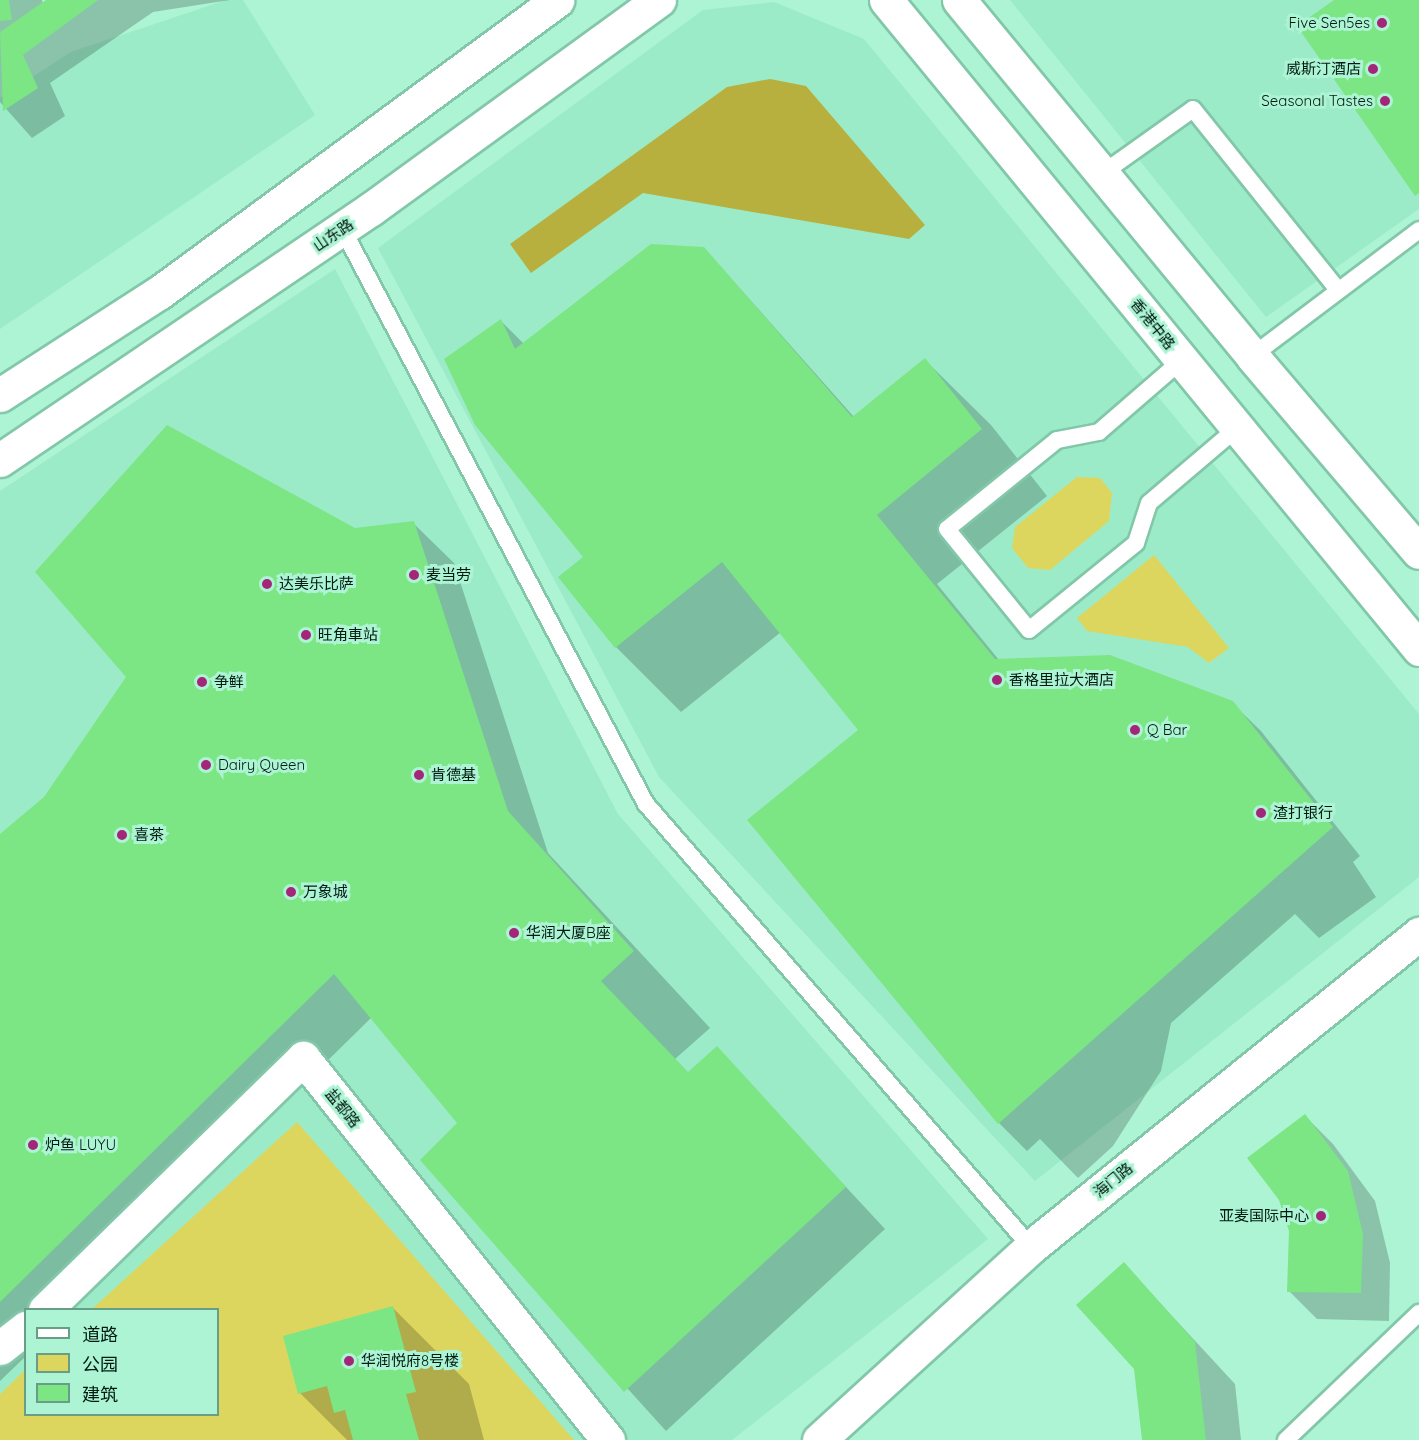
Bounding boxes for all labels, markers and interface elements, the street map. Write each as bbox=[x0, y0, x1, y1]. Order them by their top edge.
place label: Five Sen5es bbox=[1289, 14, 1370, 32]
marker: Five Sen5es bbox=[1375, 16, 1389, 30]
place label: 威斯汀酒店 bbox=[1286, 60, 1361, 78]
marker: 威斯汀酒店 bbox=[1366, 62, 1380, 76]
place label: Seasonal Tastes bbox=[1261, 92, 1373, 110]
marker: Seasonal Tastes bbox=[1378, 94, 1392, 108]
street label: 山东路 bbox=[309, 215, 357, 255]
street label: 香港中路 bbox=[1127, 295, 1179, 353]
place label: 麦当劳 bbox=[426, 566, 471, 584]
marker: 麦当劳 bbox=[407, 568, 421, 582]
place label: 达美乐比萨 bbox=[279, 575, 354, 593]
marker: 达美乐比萨 bbox=[260, 577, 274, 591]
place label: 旺角車站 bbox=[318, 626, 378, 644]
marker: 旺角車站 bbox=[299, 628, 313, 642]
place label: 香格里拉大酒店 bbox=[1009, 671, 1114, 689]
place label: 争鲜 bbox=[214, 673, 244, 691]
marker: 香格里拉大酒店 bbox=[990, 673, 1004, 687]
marker: 争鲜 bbox=[195, 675, 209, 689]
place label: Q Bar bbox=[1147, 721, 1187, 739]
marker: Q Bar bbox=[1128, 723, 1142, 737]
place label: Dairy Queen bbox=[218, 756, 305, 774]
marker: Dairy Queen bbox=[199, 758, 213, 772]
place label: 肯德基 bbox=[431, 766, 476, 784]
marker: 肯德基 bbox=[412, 768, 426, 782]
place label: 渣打银行 bbox=[1273, 804, 1333, 822]
marker: 渣打银行 bbox=[1254, 806, 1268, 820]
place label: 喜茶 bbox=[134, 826, 164, 844]
marker: 喜茶 bbox=[115, 828, 129, 842]
place label: 万象城 bbox=[303, 883, 348, 901]
marker: 万象城 bbox=[284, 885, 298, 899]
place label: 华润大厦B座 bbox=[526, 924, 611, 942]
marker: 华润大厦B座 bbox=[507, 926, 521, 940]
street label: 盐都路 bbox=[322, 1085, 364, 1131]
place label: 炉鱼 LUYU bbox=[45, 1136, 116, 1154]
marker: 炉鱼 LUYU bbox=[26, 1138, 40, 1152]
street label: 海门路 bbox=[1090, 1159, 1136, 1201]
place label: 亚麦国际中心 bbox=[1219, 1207, 1309, 1225]
marker: 亚麦国际中心 bbox=[1314, 1209, 1328, 1223]
legend bbox=[24, 1308, 219, 1416]
text: 道路 bbox=[82, 1323, 118, 1346]
place label: 华润悦府8号楼 bbox=[361, 1352, 459, 1370]
text: 公园 bbox=[82, 1353, 118, 1376]
marker: 华润悦府8号楼 bbox=[342, 1354, 356, 1368]
text: 建筑 bbox=[82, 1383, 118, 1406]

